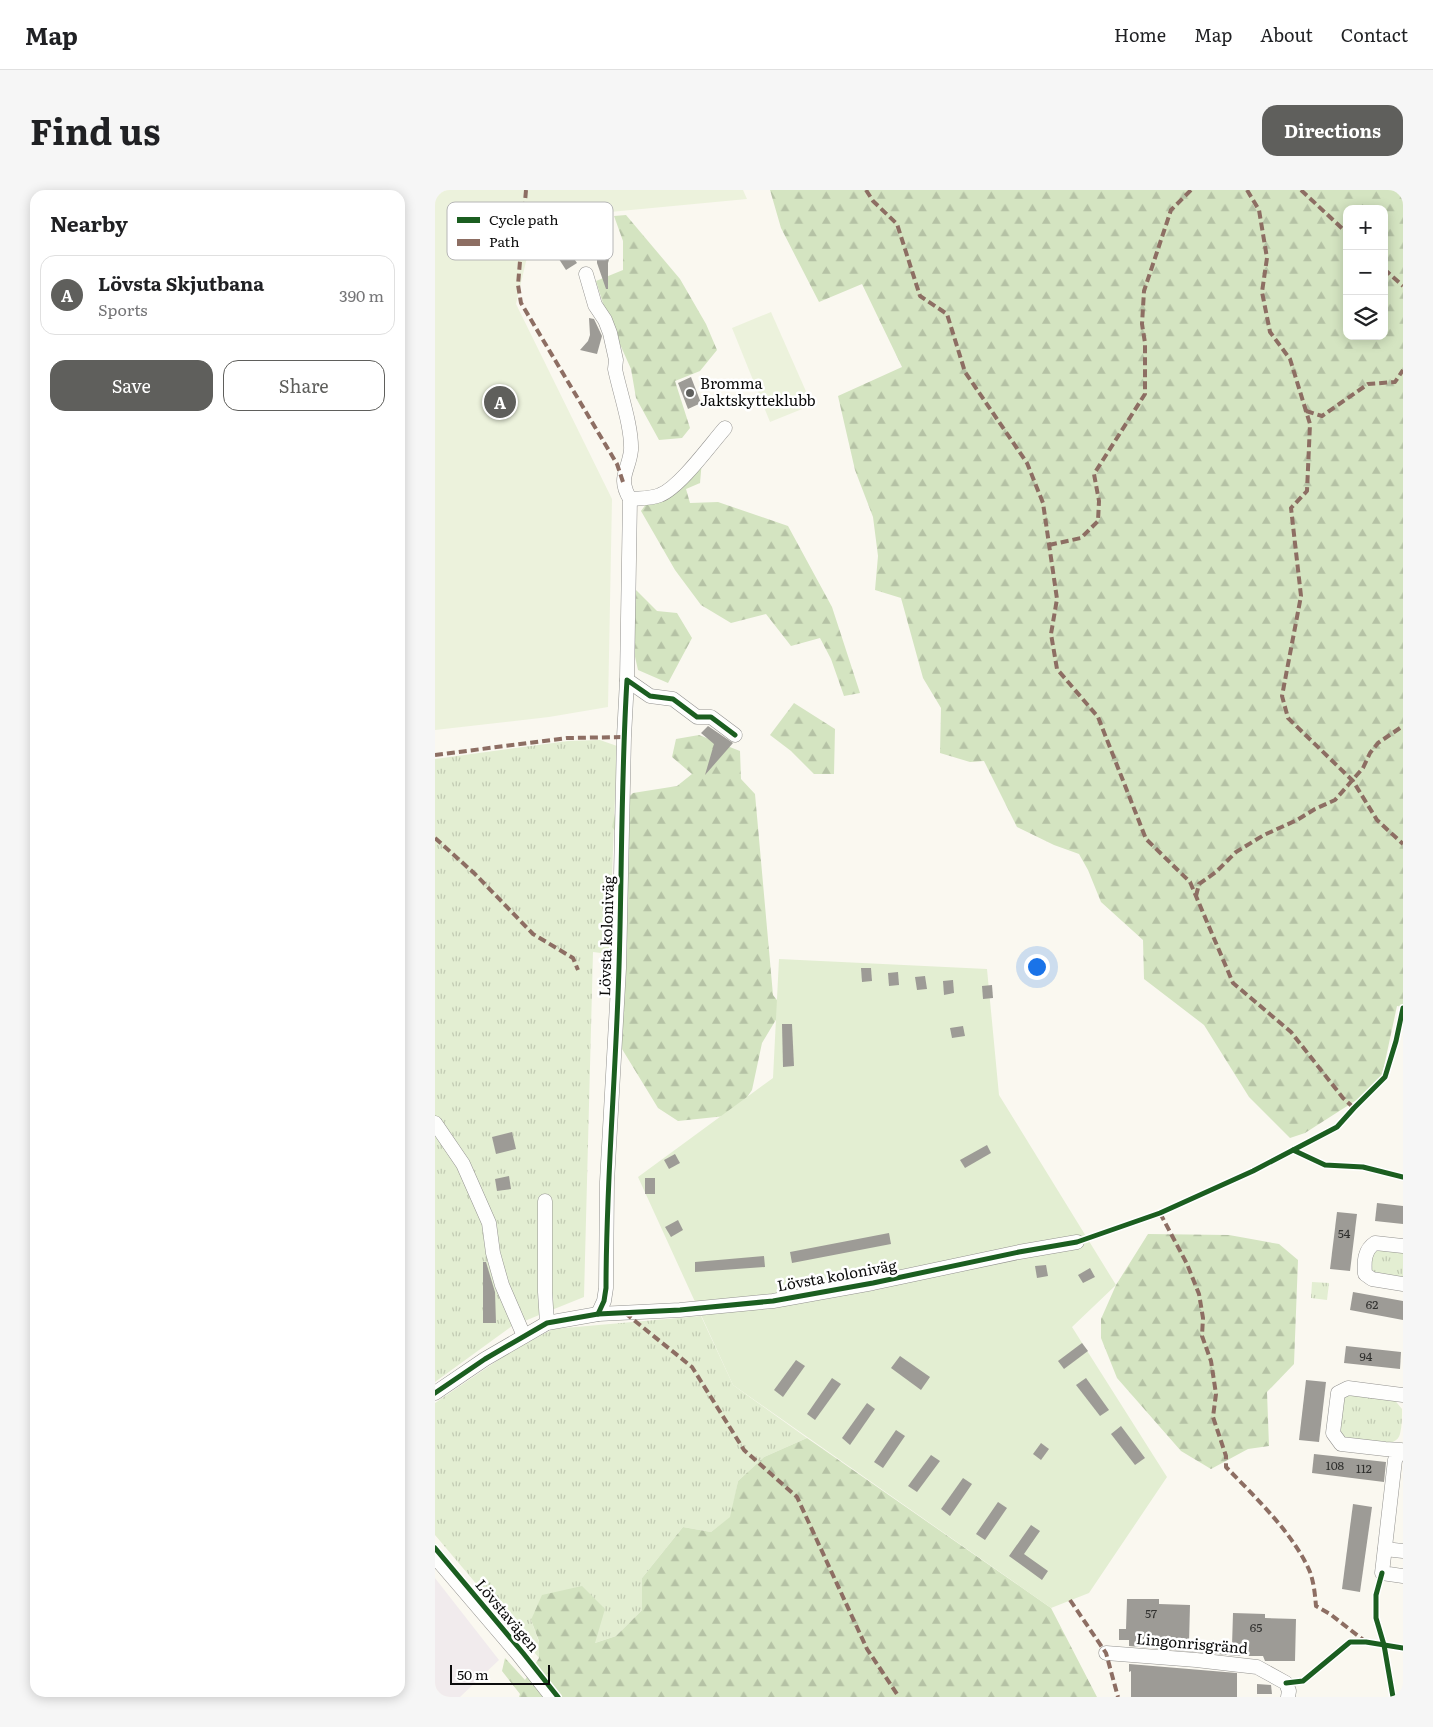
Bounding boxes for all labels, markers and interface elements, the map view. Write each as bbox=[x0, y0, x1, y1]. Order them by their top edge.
text: Map bbox=[25, 17, 78, 52]
text: Home bbox=[1114, 21, 1166, 48]
text: Map bbox=[1194, 21, 1232, 48]
text: About bbox=[1260, 21, 1313, 48]
text: Contact bbox=[1341, 21, 1408, 48]
text: Find us bbox=[30, 104, 160, 156]
button: Directions bbox=[1262, 105, 1403, 156]
legend bbox=[447, 202, 613, 260]
map controls bbox=[1343, 205, 1388, 340]
button: + bbox=[1343, 205, 1388, 250]
text: Nearby bbox=[50, 207, 128, 238]
text: Cycle path bbox=[489, 209, 558, 229]
text: Path bbox=[489, 231, 519, 251]
button: − bbox=[1343, 250, 1388, 295]
text: Lövsta Skjutbana bbox=[98, 269, 264, 297]
text: A bbox=[61, 283, 73, 307]
text: 390 m bbox=[339, 283, 384, 307]
button: layers bbox=[1343, 295, 1388, 340]
text: Sports bbox=[98, 297, 148, 321]
button: Save bbox=[50, 360, 213, 411]
button: Share bbox=[223, 360, 385, 411]
place label: Bromma Jaktskytteklubb bbox=[700, 371, 816, 411]
pin: A bbox=[484, 383, 516, 421]
marker: Bromma Jaktskytteklubb bbox=[684, 387, 696, 399]
street label: Lövsta koloniväg bbox=[592, 875, 619, 997]
your location bbox=[1024, 954, 1050, 980]
house number: 54 bbox=[1338, 1224, 1351, 1242]
street label: Lövsta koloniväg bbox=[775, 1253, 899, 1296]
house number: 62 bbox=[1366, 1295, 1378, 1313]
house number: 94 bbox=[1360, 1347, 1373, 1365]
house number: 108 bbox=[1326, 1456, 1345, 1474]
house number: 112 bbox=[1356, 1459, 1372, 1477]
street label: Lövstavägen bbox=[471, 1574, 546, 1657]
house number: 57 bbox=[1145, 1604, 1157, 1622]
house number: 65 bbox=[1250, 1618, 1262, 1636]
street label: Lingonrisgränd bbox=[1135, 1626, 1249, 1659]
scale bar bbox=[450, 1662, 550, 1685]
text: 50 m bbox=[457, 1664, 489, 1684]

